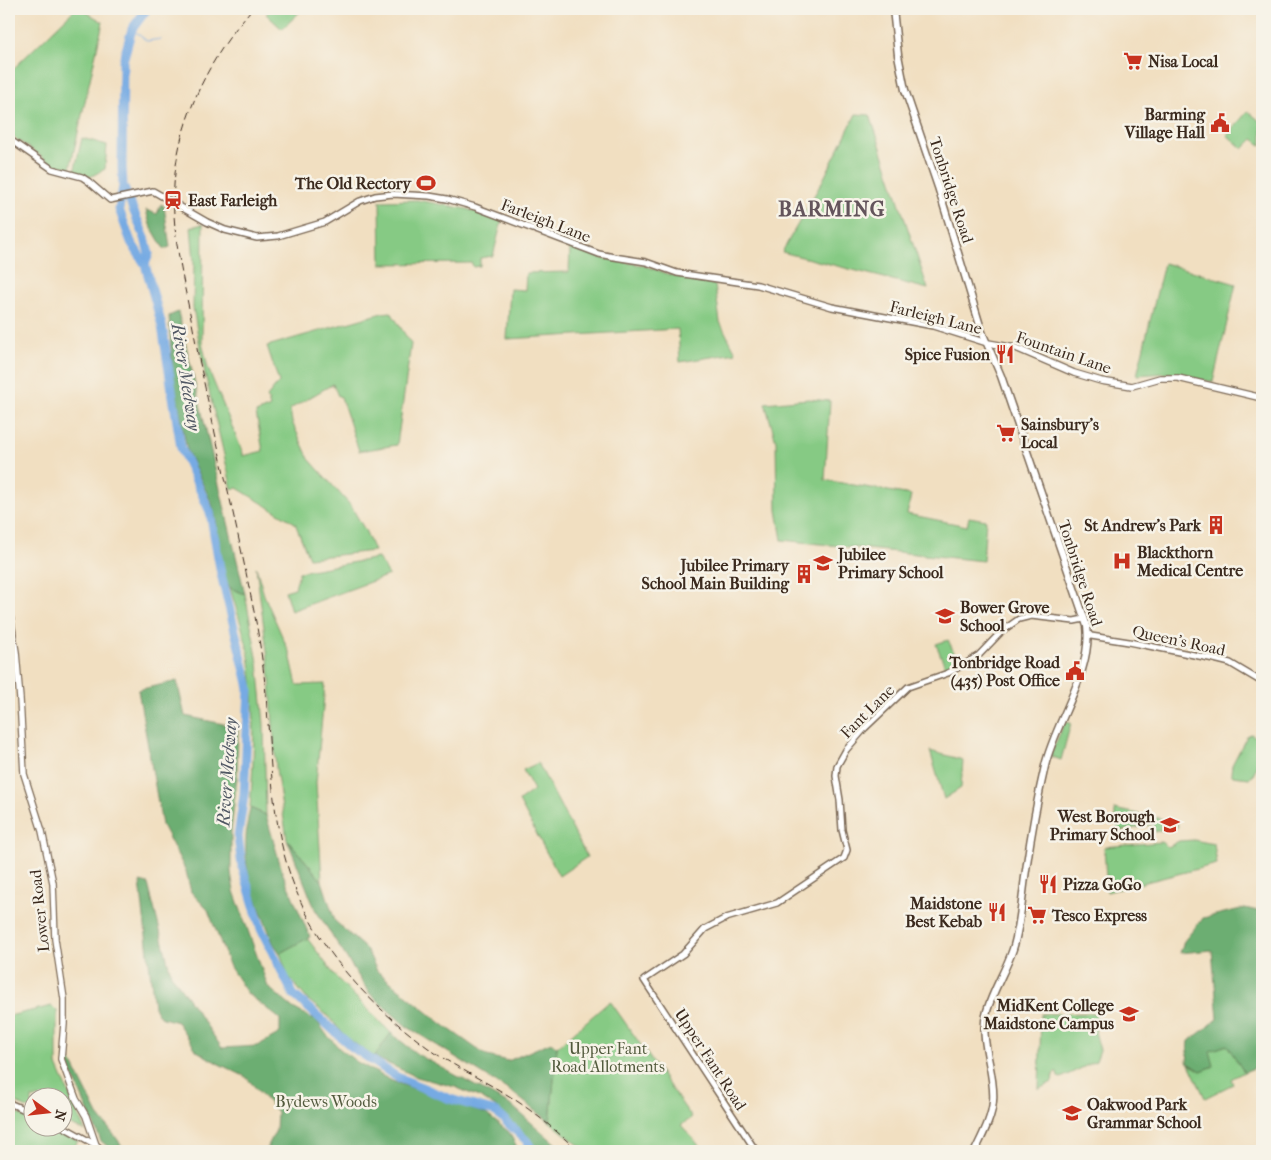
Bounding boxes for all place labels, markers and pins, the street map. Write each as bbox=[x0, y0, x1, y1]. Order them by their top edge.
supermarket icon: Nisa Local bbox=[1122, 50, 1144, 72]
place label: Nisa Local bbox=[1148, 52, 1219, 71]
place label: Barming Village Hall bbox=[1124, 105, 1206, 143]
public building icon: Barming Village Hall bbox=[1209, 112, 1231, 134]
sports icon: The Old Rectory bbox=[415, 172, 437, 194]
place label: The Old Rectory bbox=[294, 174, 412, 194]
station icon: East Farleigh bbox=[162, 189, 184, 211]
place label: East Farleigh bbox=[188, 191, 278, 211]
restaurant icon: Spice Fusion bbox=[994, 343, 1016, 365]
place label: Spice Fusion bbox=[905, 345, 991, 365]
place label: Sainsbury's Local bbox=[1021, 415, 1099, 452]
supermarket icon: Sainsbury's Local bbox=[995, 422, 1017, 444]
building icon: St Andrew's Park bbox=[1205, 514, 1227, 536]
place label: St Andrew's Park bbox=[1084, 516, 1202, 535]
place label: Blackthorn Medical Centre bbox=[1136, 543, 1243, 580]
place label: Jubilee Primary School bbox=[836, 545, 944, 583]
hospital icon: Blackthorn Medical Centre bbox=[1111, 550, 1133, 572]
school or university icon: Jubilee Primary School bbox=[812, 552, 834, 574]
place label: Jubilee Primary School Main Building bbox=[642, 556, 790, 594]
building icon: Jubilee Primary School Main Building bbox=[793, 563, 815, 585]
place label: Bower Grove School bbox=[960, 598, 1049, 635]
school or university icon: Bower Grove School bbox=[934, 605, 956, 627]
place label: Tonbridge Road (435) Post Office bbox=[949, 653, 1061, 691]
public building icon: Tonbridge Road (435) Post Office bbox=[1064, 660, 1086, 682]
place label: West Borough Primary School bbox=[1050, 807, 1156, 845]
school or university icon: West Borough Primary School bbox=[1159, 814, 1181, 836]
restaurant icon: Pizza GoGo bbox=[1037, 873, 1059, 895]
place label: Pizza GoGo bbox=[1063, 875, 1141, 894]
place label: Maidstone Best Kebab bbox=[905, 894, 983, 931]
restaurant icon: Maidstone Best Kebab bbox=[986, 901, 1008, 923]
supermarket icon: Tesco Express bbox=[1026, 904, 1048, 926]
place label: Tesco Express bbox=[1051, 906, 1147, 926]
place label: MidKent College Maidstone Campus bbox=[982, 996, 1114, 1034]
school or university icon: MidKent College Maidstone Campus bbox=[1118, 1003, 1140, 1025]
place label: Oakwood Park Grammar School bbox=[1087, 1095, 1202, 1132]
school or university icon: Oakwood Park Grammar School bbox=[1061, 1102, 1083, 1124]

